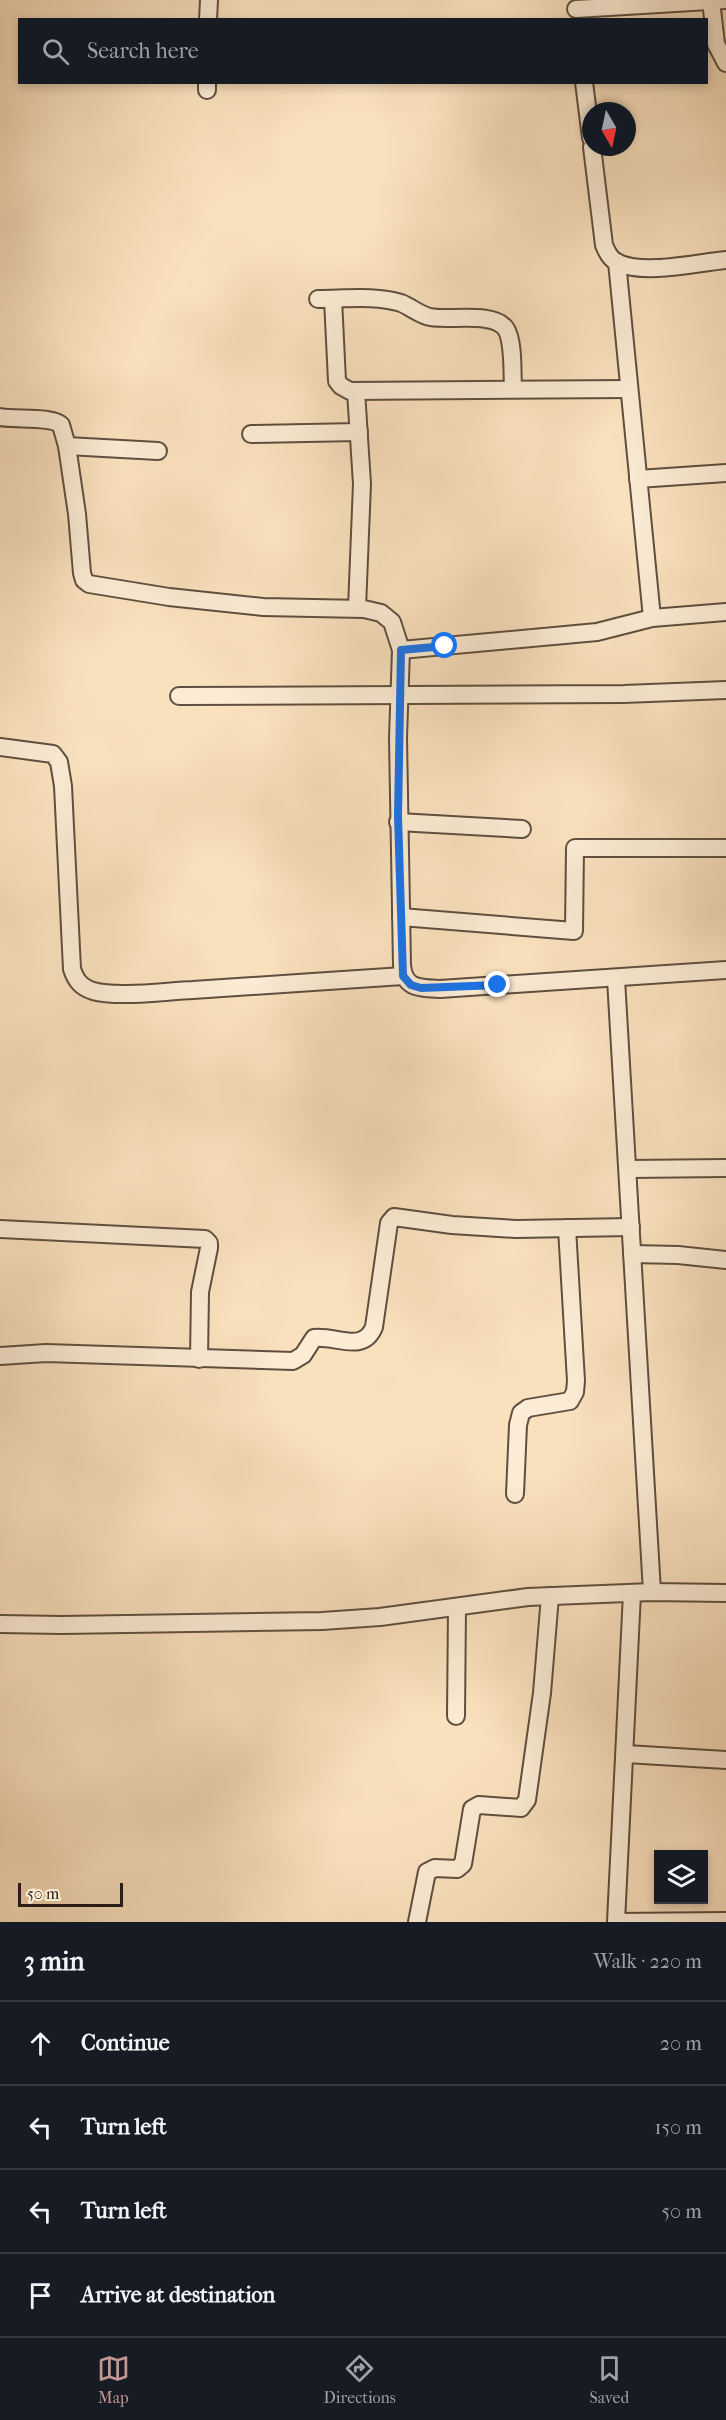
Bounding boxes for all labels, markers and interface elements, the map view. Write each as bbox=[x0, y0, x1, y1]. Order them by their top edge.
search box bbox=[18, 18, 708, 84]
icon: search bbox=[39, 35, 72, 68]
text: Search here bbox=[87, 38, 199, 64]
north arrow bbox=[582, 102, 636, 156]
route start bbox=[431, 632, 457, 658]
route end bbox=[484, 971, 510, 997]
map controls bbox=[654, 1850, 708, 1904]
button: layers bbox=[654, 1850, 708, 1904]
scale bar bbox=[18, 1880, 123, 1908]
text: 50 m bbox=[27, 1884, 59, 1903]
text: 3 min bbox=[24, 1946, 85, 1977]
text: Walk · 220 m bbox=[594, 1950, 702, 1973]
icon: ahead bbox=[24, 2027, 57, 2060]
text: Continue bbox=[81, 2030, 170, 2056]
text: 20 m bbox=[660, 2032, 702, 2055]
icon: left bbox=[24, 2111, 57, 2144]
text: Turn left bbox=[81, 2114, 167, 2140]
text: 150 m bbox=[654, 2116, 702, 2139]
icon: left bbox=[24, 2195, 57, 2228]
text: Turn left bbox=[81, 2198, 167, 2224]
text: 50 m bbox=[661, 2200, 702, 2223]
icon: arrive bbox=[24, 2279, 57, 2312]
text: Arrive at destination bbox=[81, 2282, 275, 2308]
tab: Map bbox=[97, 2352, 130, 2407]
tab: Directions bbox=[324, 2352, 396, 2407]
tab: Saved bbox=[589, 2352, 629, 2407]

